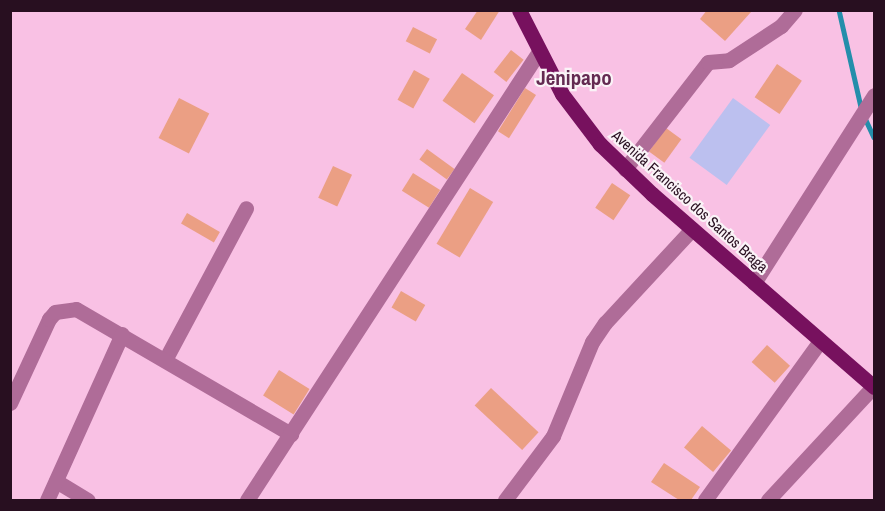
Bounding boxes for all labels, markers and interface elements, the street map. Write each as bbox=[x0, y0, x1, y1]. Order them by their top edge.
district label: Jenipapo bbox=[536, 65, 612, 91]
street label: Avenida Francisco dos Santos Braga bbox=[608, 126, 772, 276]

